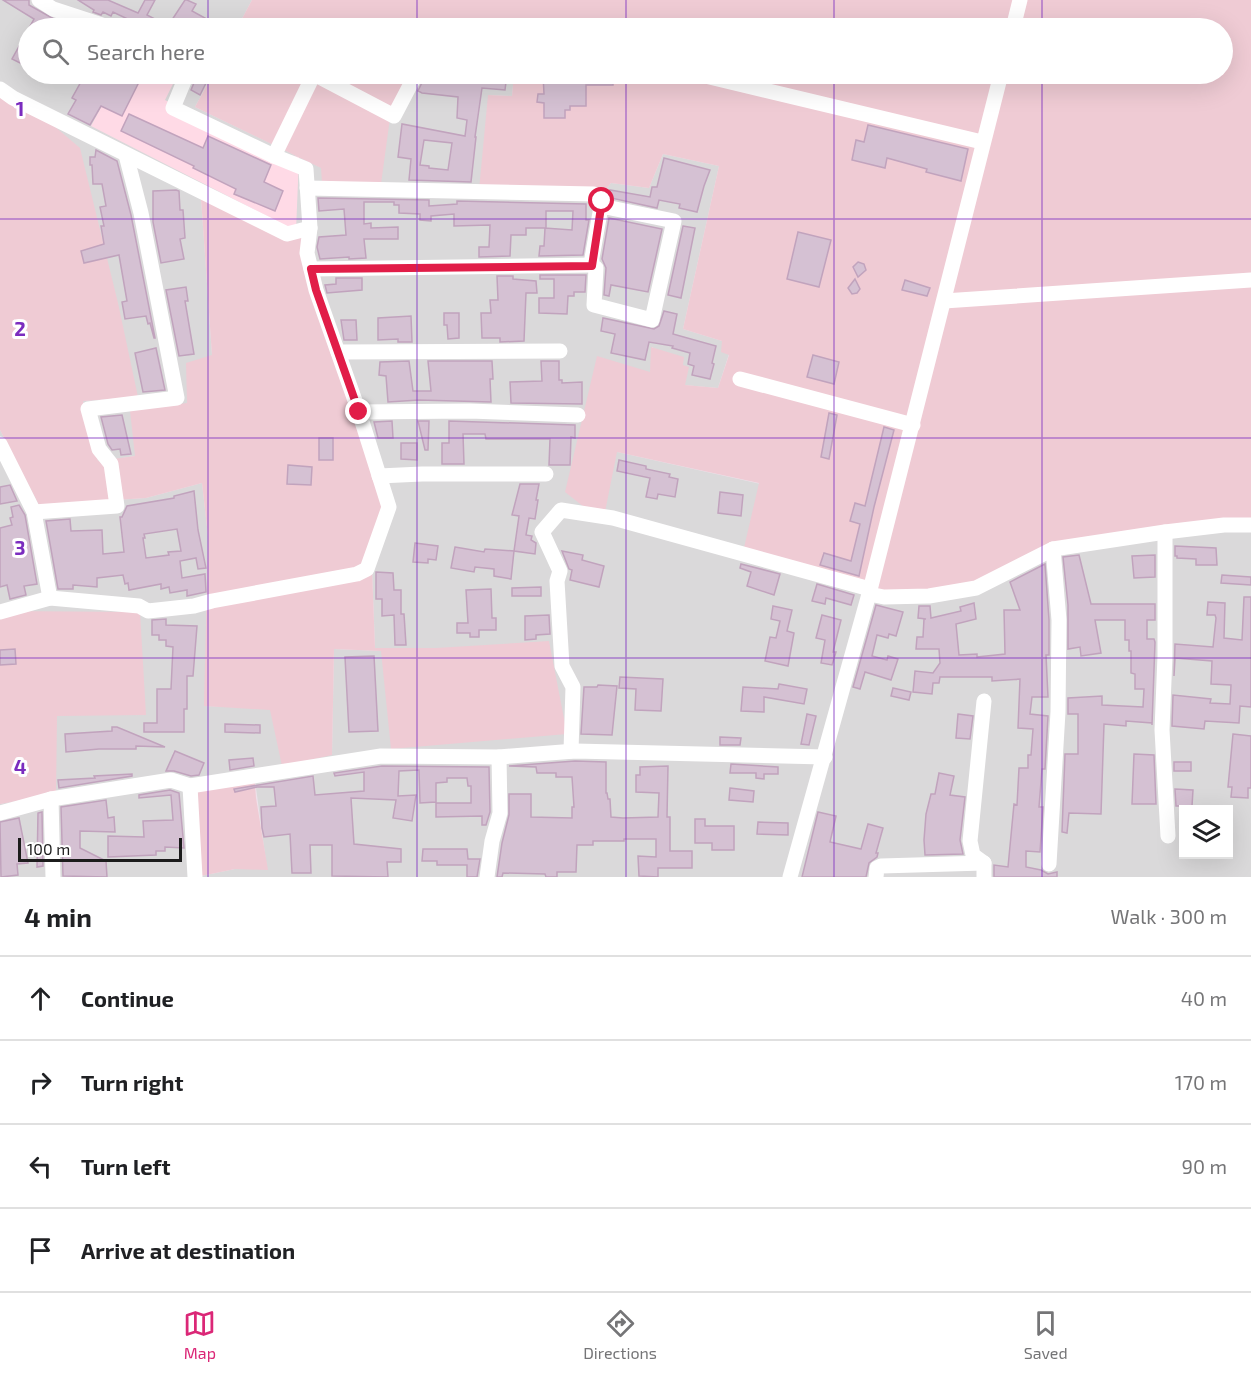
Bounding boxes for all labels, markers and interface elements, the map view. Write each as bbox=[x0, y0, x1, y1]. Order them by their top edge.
search box bbox=[18, 18, 1233, 84]
icon: search bbox=[39, 35, 72, 68]
text: Search here bbox=[87, 38, 205, 64]
text: 1 bbox=[16, 96, 24, 120]
route start bbox=[588, 187, 614, 213]
text: 2 bbox=[14, 316, 26, 340]
route end bbox=[345, 398, 371, 424]
text: 3 bbox=[14, 535, 26, 559]
text: 4 bbox=[14, 754, 27, 778]
map controls bbox=[1179, 805, 1233, 859]
button: layers bbox=[1179, 805, 1233, 859]
scale bar bbox=[18, 835, 182, 862]
text: 100 m bbox=[27, 839, 70, 858]
text: 4 min bbox=[24, 901, 92, 932]
text: Walk · 300 m bbox=[1111, 904, 1227, 928]
icon: ahead bbox=[24, 982, 57, 1015]
text: Continue bbox=[81, 985, 174, 1011]
text: 40 m bbox=[1181, 986, 1227, 1010]
icon: right bbox=[24, 1066, 57, 1099]
text: Turn right bbox=[81, 1069, 183, 1095]
text: 170 m bbox=[1175, 1070, 1227, 1094]
icon: left bbox=[24, 1150, 57, 1183]
text: Turn left bbox=[81, 1153, 170, 1179]
text: 90 m bbox=[1182, 1154, 1227, 1178]
icon: arrive bbox=[24, 1234, 57, 1267]
text: Arrive at destination bbox=[81, 1237, 295, 1263]
tab: Map bbox=[183, 1307, 216, 1362]
tab: Directions bbox=[583, 1307, 657, 1362]
tab: Saved bbox=[1024, 1307, 1068, 1362]

